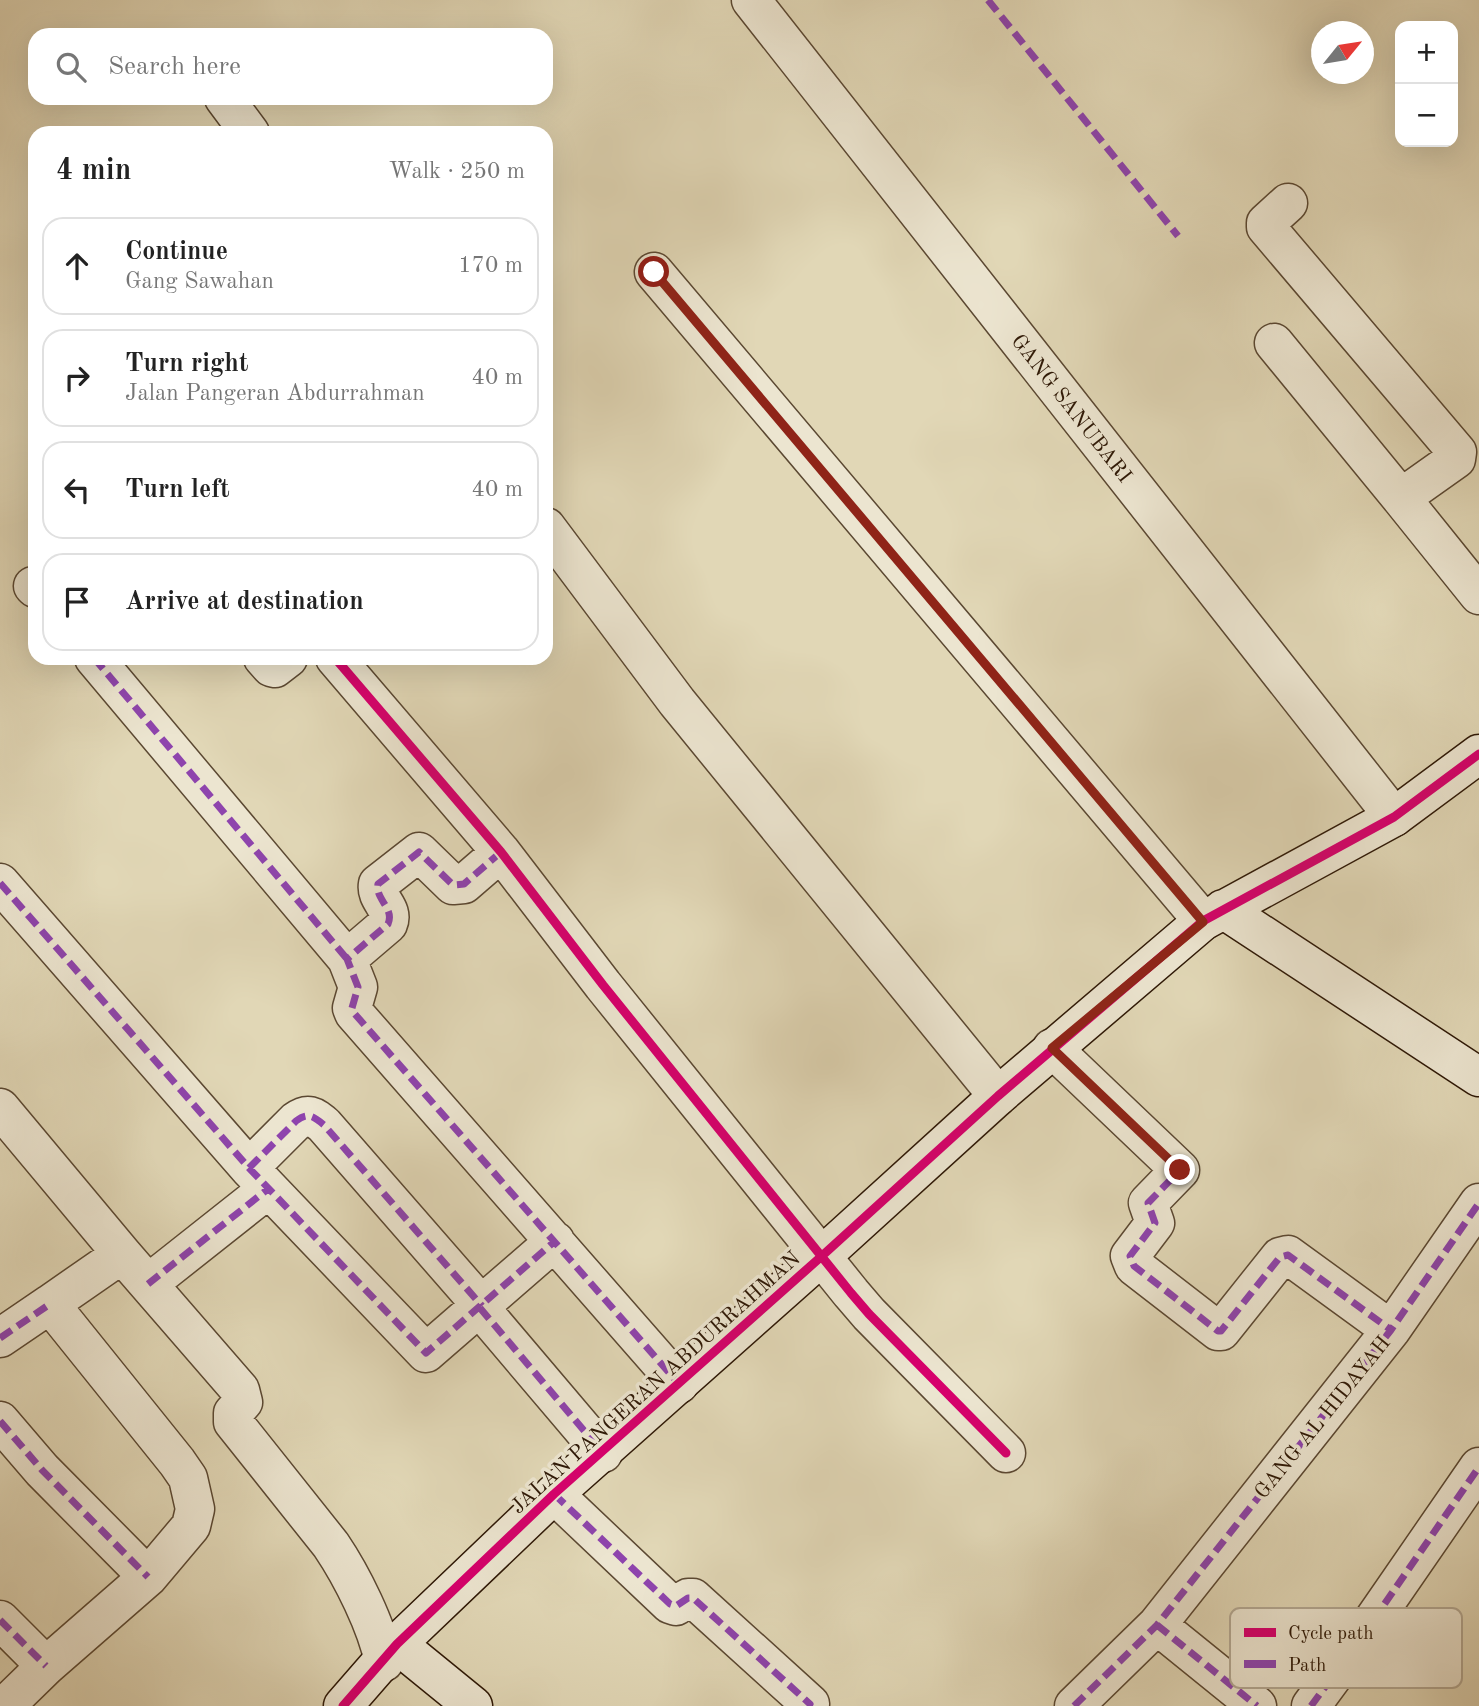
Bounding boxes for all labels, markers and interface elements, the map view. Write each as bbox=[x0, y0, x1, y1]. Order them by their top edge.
north arrow bbox=[1311, 21, 1374, 84]
map controls bbox=[1395, 21, 1458, 147]
button: + bbox=[1395, 21, 1458, 84]
search box bbox=[28, 28, 553, 105]
icon: search bbox=[52, 48, 90, 86]
text: Search here bbox=[108, 54, 241, 80]
button: − bbox=[1395, 84, 1458, 147]
text: 4 min bbox=[56, 156, 131, 186]
text: Walk · 250 m bbox=[389, 160, 525, 183]
text: Continue bbox=[125, 239, 228, 265]
icon: ahead bbox=[58, 247, 96, 285]
text: 170 m bbox=[458, 254, 523, 277]
route start bbox=[638, 256, 669, 287]
text: Gang Sawahan bbox=[125, 270, 274, 293]
street label: GANG SANUBARI bbox=[1007, 331, 1135, 487]
text: Turn right bbox=[125, 351, 248, 377]
icon: right bbox=[58, 359, 96, 397]
text: 40 m bbox=[472, 366, 523, 389]
text: Jalan Pangeran Abdurrahman bbox=[125, 382, 425, 405]
icon: left bbox=[58, 471, 96, 509]
text: Turn left bbox=[125, 477, 230, 503]
text: 40 m bbox=[472, 478, 523, 501]
icon: arrive bbox=[58, 583, 96, 621]
text: Arrive at destination bbox=[125, 589, 364, 615]
route end bbox=[1164, 1154, 1195, 1185]
street label: JALAN PANGERAN ABDURRAHMAN bbox=[507, 1248, 805, 1518]
street label: GANG AL HIDAYAH bbox=[1251, 1333, 1395, 1503]
legend bbox=[1230, 1608, 1462, 1688]
text: Cycle path bbox=[1288, 1625, 1374, 1644]
text: Path bbox=[1288, 1657, 1326, 1676]

